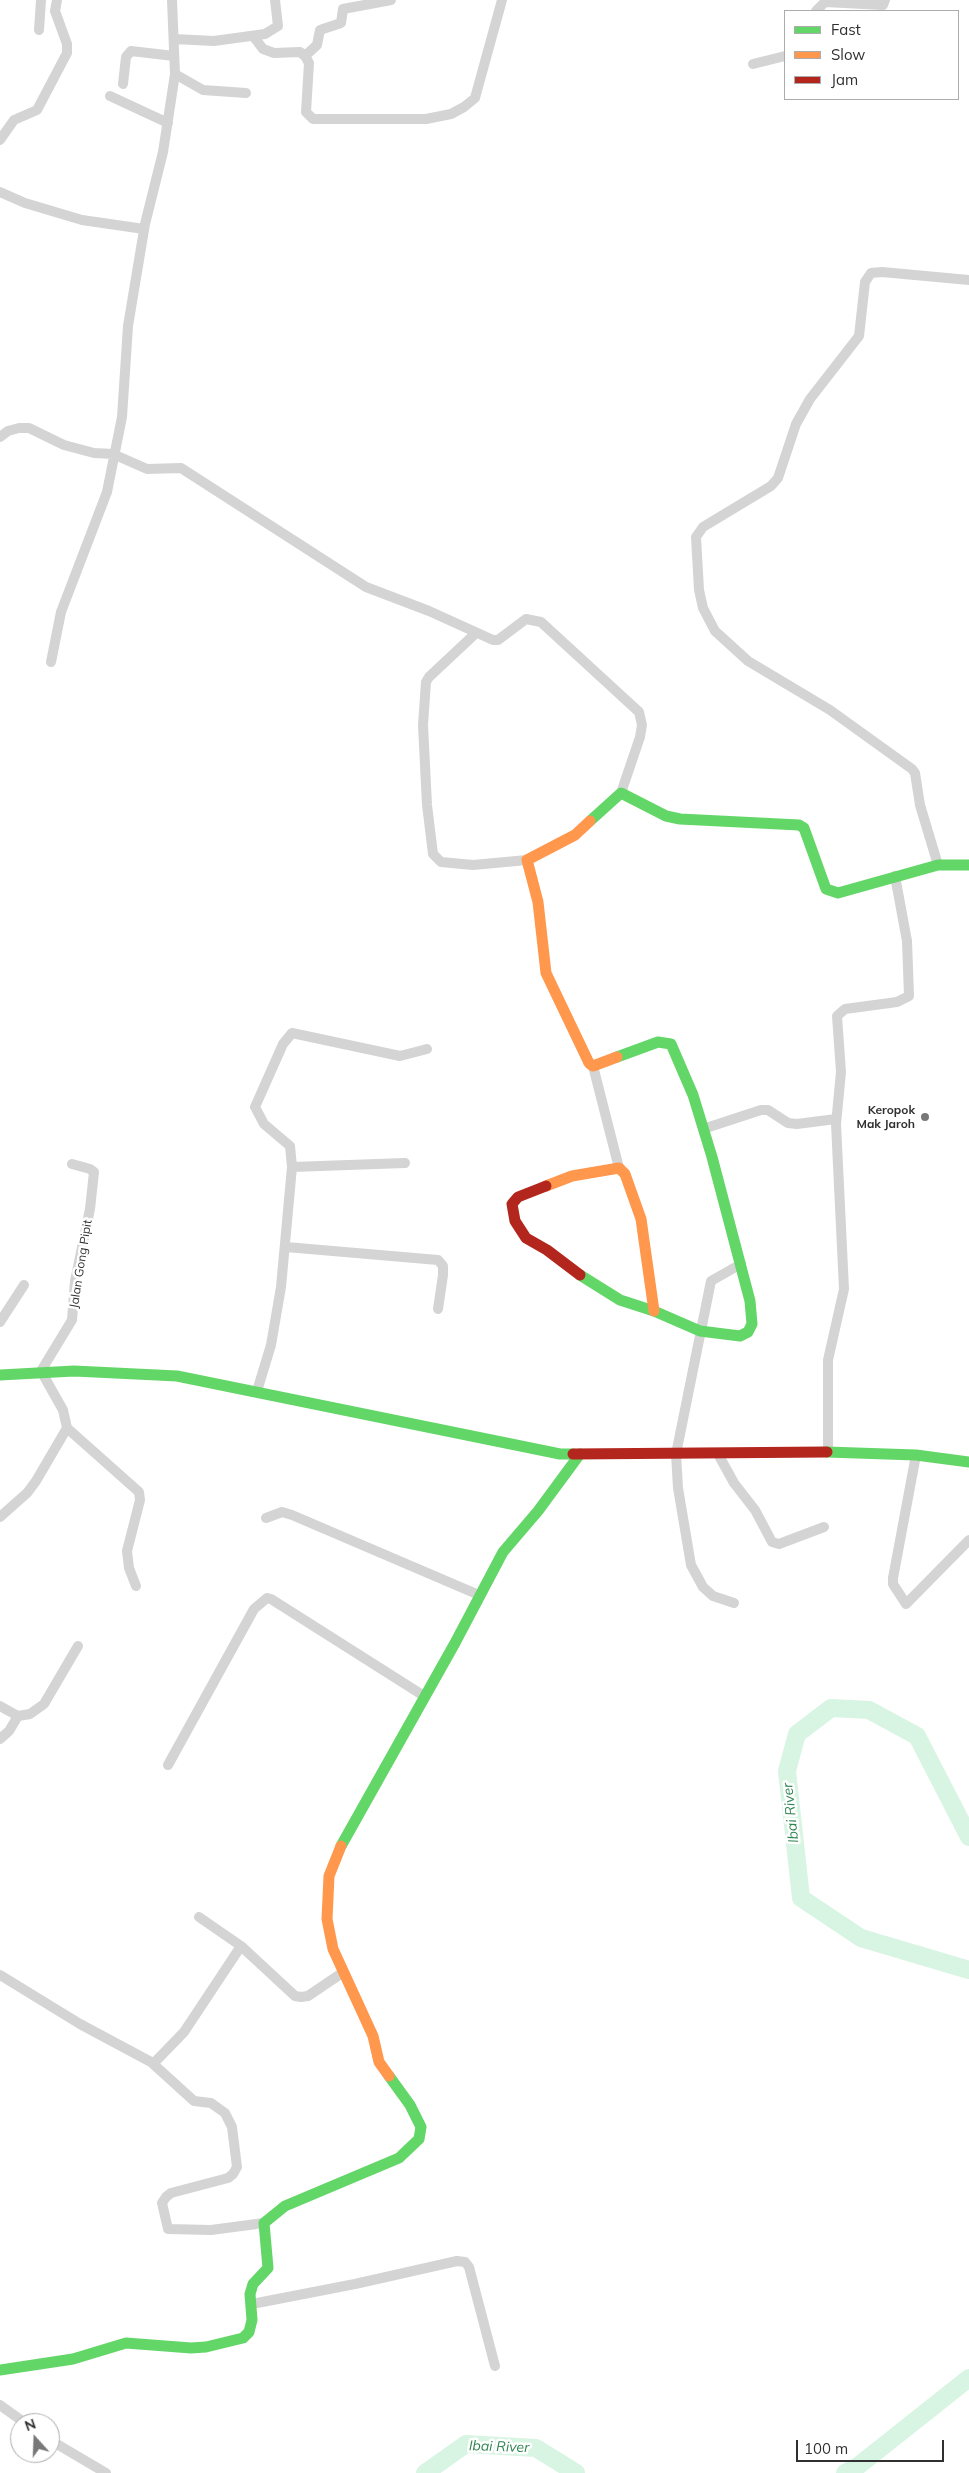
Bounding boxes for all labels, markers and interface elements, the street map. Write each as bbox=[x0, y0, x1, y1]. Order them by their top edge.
legend bbox=[784, 10, 959, 100]
text: Fast bbox=[831, 20, 861, 39]
text: Slow bbox=[831, 45, 865, 64]
text: Jam bbox=[831, 70, 858, 89]
place label: Keropok Mak Jaroh bbox=[856, 1103, 915, 1131]
marker: Keropok Mak Jaroh bbox=[919, 1111, 931, 1123]
street label: Jalan Gong Pipit bbox=[67, 1219, 95, 1309]
water label: Ibai River bbox=[779, 1782, 803, 1844]
north arrow bbox=[10, 2413, 60, 2463]
text: N bbox=[22, 2415, 38, 2435]
scale bar bbox=[799, 2430, 946, 2462]
water label: Ibai River bbox=[468, 2438, 530, 2456]
text: 100 m bbox=[804, 2439, 848, 2458]

